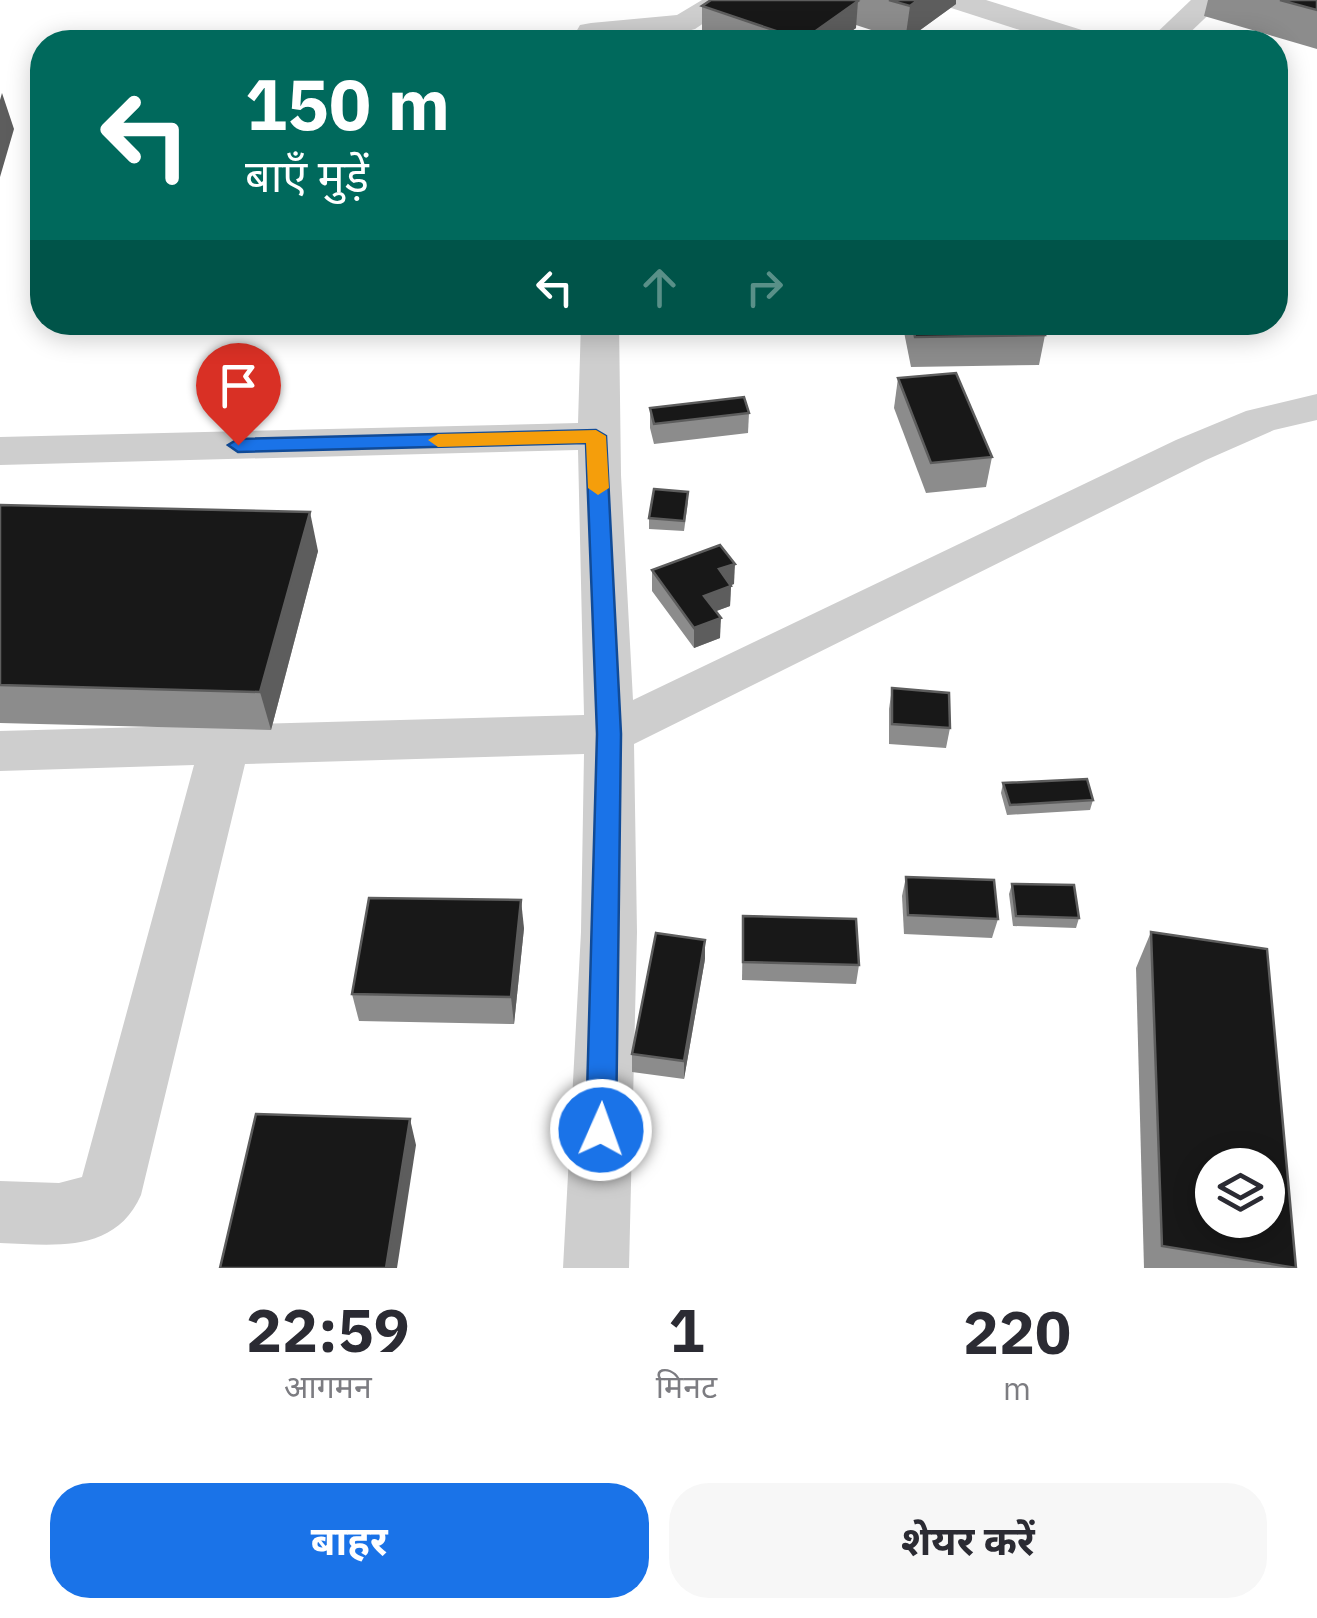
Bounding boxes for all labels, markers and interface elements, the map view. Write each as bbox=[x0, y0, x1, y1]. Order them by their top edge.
text: 150 m bbox=[245, 58, 450, 149]
icon: left bbox=[80, 70, 210, 200]
text: बाएँ मुड़ें bbox=[245, 146, 369, 204]
icon: left bbox=[527, 260, 582, 315]
icon: ahead bbox=[632, 260, 687, 315]
icon: right bbox=[737, 260, 792, 315]
pin bbox=[196, 343, 281, 446]
icon: arrive bbox=[211, 358, 266, 413]
position arrow bbox=[549, 1078, 653, 1182]
map controls bbox=[1195, 1148, 1285, 1238]
button: layers bbox=[1195, 1148, 1285, 1238]
text: 22:59 bbox=[246, 1290, 410, 1369]
text: 1 bbox=[668, 1290, 704, 1369]
text: 220 bbox=[963, 1292, 1071, 1371]
text: आगमन bbox=[284, 1365, 372, 1407]
text: मिनट bbox=[656, 1365, 717, 1407]
text: m bbox=[1003, 1367, 1031, 1409]
button: बाहर bbox=[50, 1483, 649, 1598]
button: शेयर करें bbox=[669, 1483, 1267, 1598]

